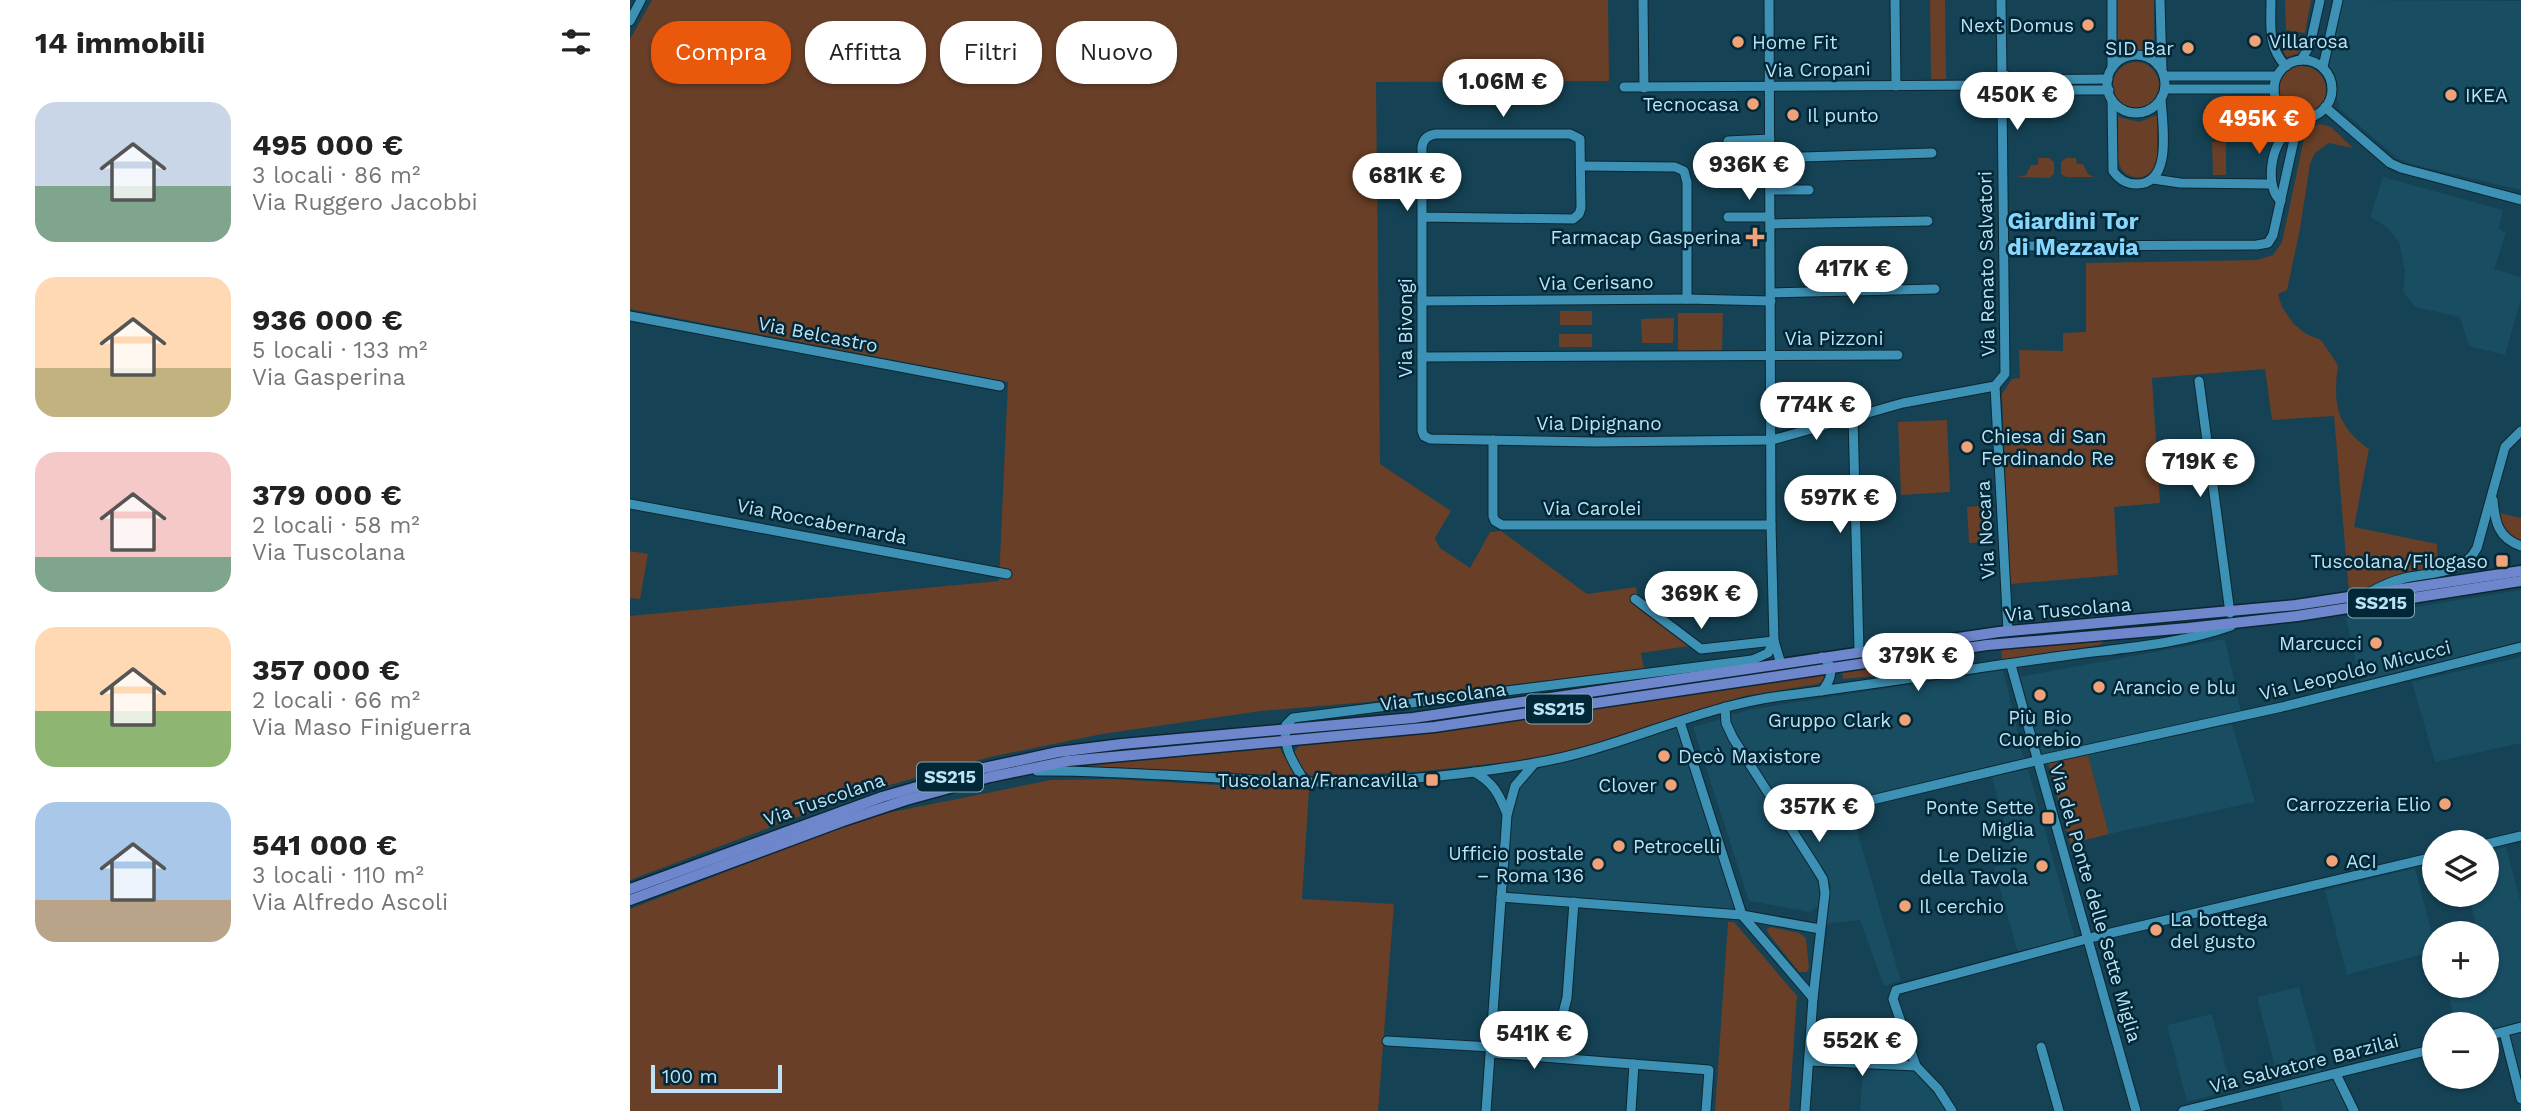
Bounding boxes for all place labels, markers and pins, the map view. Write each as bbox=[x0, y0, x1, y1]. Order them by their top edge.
place label: Next Domus bbox=[1960, 14, 2074, 37]
marker: Next Domus bbox=[2080, 17, 2096, 33]
place label: Villarosa bbox=[2269, 30, 2349, 53]
place label: Home Fit bbox=[1752, 31, 1837, 54]
marker: Villarosa bbox=[2247, 33, 2263, 49]
marker: Home Fit bbox=[1730, 34, 1746, 50]
place label: SID Bar bbox=[2105, 37, 2174, 60]
marker: SID Bar bbox=[2180, 40, 2196, 56]
pin: 1.06M € bbox=[1438, 60, 1568, 119]
pin: 450K € bbox=[1960, 72, 2074, 132]
place label: IKEA bbox=[2465, 84, 2508, 107]
marker: IKEA bbox=[2443, 87, 2459, 103]
place label: Tecnocasa bbox=[1643, 93, 1739, 116]
marker: Tecnocasa bbox=[1745, 96, 1761, 112]
pin: 495K € bbox=[2202, 96, 2316, 156]
place label: Il punto bbox=[1807, 104, 1879, 127]
marker: Il punto bbox=[1785, 107, 1801, 123]
pin: 936K € bbox=[1692, 142, 1806, 202]
pin: 681K € bbox=[1350, 154, 1464, 213]
place label: Farmacap Gasperina bbox=[1551, 226, 1741, 249]
marker: Farmacap Gasperina bbox=[1747, 229, 1763, 245]
pin: 417K € bbox=[1796, 246, 1910, 306]
pin: 774K € bbox=[1759, 382, 1873, 442]
place label: Chiesa di San Ferdinando Re bbox=[1981, 425, 2114, 470]
marker: Chiesa di San Ferdinando Re bbox=[1959, 439, 1975, 455]
pin: 719K € bbox=[2143, 440, 2257, 499]
pin: 597K € bbox=[1783, 476, 1897, 535]
place label: Tuscolana/Filogaso bbox=[2310, 550, 2488, 573]
marker: Tuscolana/Filogaso bbox=[2494, 553, 2510, 569]
pin: 369K € bbox=[1644, 572, 1758, 631]
place label: Marcucci bbox=[2279, 632, 2362, 655]
pin: 379K € bbox=[1861, 634, 1975, 693]
marker: Marcucci bbox=[2368, 635, 2384, 651]
place label: Arancio e blu bbox=[2113, 676, 2236, 699]
marker: Arancio e blu bbox=[2091, 679, 2107, 695]
marker: Più Bio Cuorebio bbox=[2032, 687, 2048, 703]
place label: Più Bio Cuorebio bbox=[1999, 706, 2081, 751]
place label: Gruppo Clark bbox=[1768, 709, 1891, 732]
marker: Gruppo Clark bbox=[1897, 712, 1913, 728]
place label: Decò Maxistore bbox=[1678, 745, 1821, 768]
marker: Decò Maxistore bbox=[1656, 748, 1672, 764]
place label: Tuscolana/Francavilla bbox=[1217, 769, 1418, 792]
marker: Tuscolana/Francavilla bbox=[1424, 772, 1440, 788]
place label: Clover bbox=[1598, 774, 1657, 797]
marker: Clover bbox=[1663, 777, 1679, 793]
pin: 357K € bbox=[1762, 784, 1876, 844]
place label: Carrozzeria Elio bbox=[2286, 793, 2431, 816]
place label: Ponte Sette Miglia bbox=[1926, 796, 2034, 841]
marker: Carrozzeria Elio bbox=[2437, 796, 2453, 812]
marker: Ponte Sette Miglia bbox=[2040, 810, 2056, 826]
place label: Petrocelli bbox=[1633, 835, 1720, 858]
marker: Petrocelli bbox=[1611, 838, 1627, 854]
place label: Ufficio postale – Roma 136 bbox=[1448, 842, 1584, 887]
place label: Le Delizie della Tavola bbox=[1919, 844, 2028, 889]
place label: ACI bbox=[2346, 850, 2377, 873]
marker: ACI bbox=[2324, 853, 2340, 869]
marker: Ufficio postale – Roma 136 bbox=[1590, 856, 1606, 872]
marker: Le Delizie della Tavola bbox=[2034, 858, 2050, 874]
place label: Il cerchio bbox=[1919, 895, 2004, 918]
marker: Il cerchio bbox=[1897, 898, 1913, 914]
place label: La bottega del gusto bbox=[2170, 908, 2268, 953]
marker: La bottega del gusto bbox=[2148, 922, 2164, 938]
pin: 541K € bbox=[1477, 1012, 1591, 1071]
pin: 552K € bbox=[1805, 1018, 1919, 1078]

